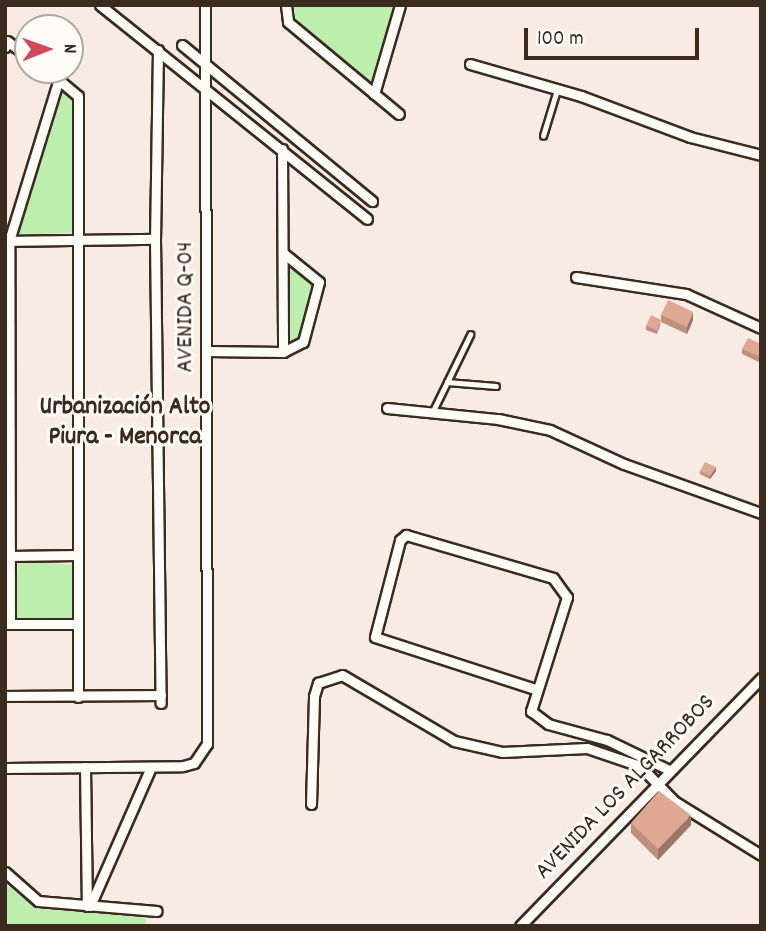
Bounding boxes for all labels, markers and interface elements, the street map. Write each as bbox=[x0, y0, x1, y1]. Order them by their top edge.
north arrow bbox=[14, 14, 84, 84]
scale bar bbox=[528, 14, 703, 58]
text: 100 m bbox=[537, 25, 584, 55]
text: N bbox=[55, 44, 82, 54]
street label: AVENIDA Q-04 bbox=[173, 241, 201, 373]
district label: Urbanización Alto Piura - Menorca bbox=[40, 392, 210, 453]
street label: AVENIDA LOS ALGARROBOS bbox=[530, 689, 722, 887]

